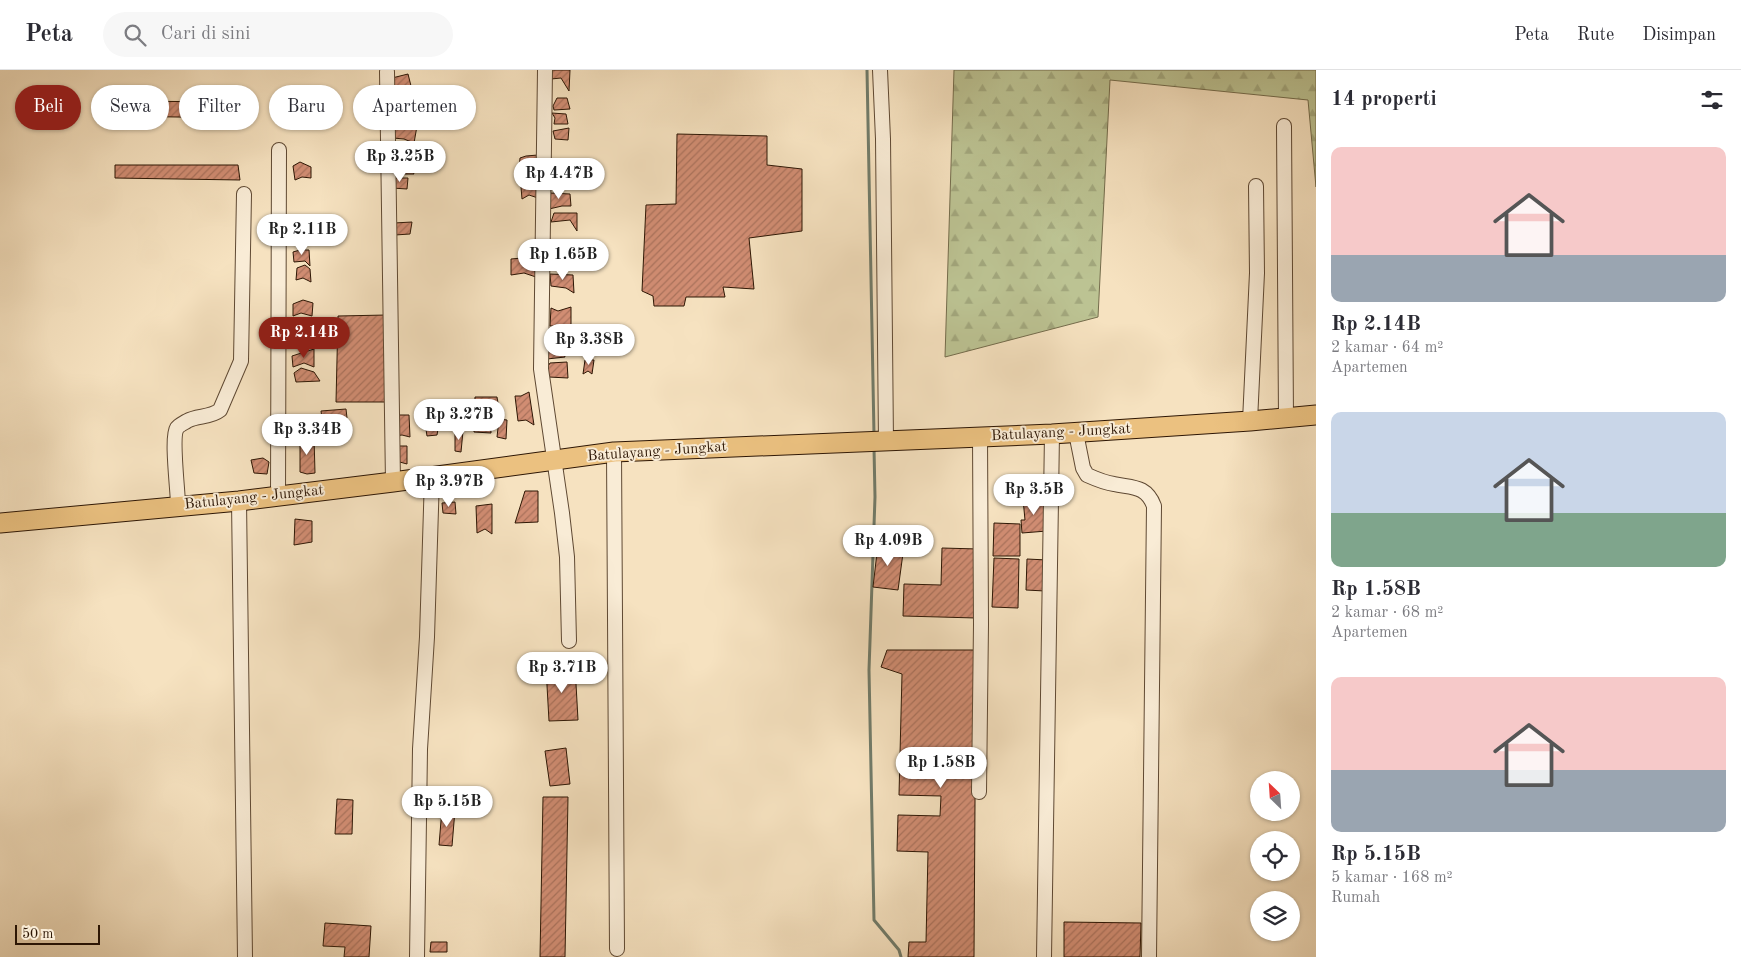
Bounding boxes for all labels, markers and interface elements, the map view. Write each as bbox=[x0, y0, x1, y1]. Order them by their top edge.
search box bbox=[103, 12, 453, 57]
icon: search bbox=[121, 21, 149, 49]
text: Peta bbox=[25, 23, 73, 47]
text: Cari di sini bbox=[161, 25, 250, 44]
text: Peta bbox=[1514, 26, 1549, 44]
text: Rute bbox=[1577, 26, 1614, 44]
text: Disimpan bbox=[1642, 26, 1716, 44]
chip: Beli bbox=[15, 85, 81, 130]
chip: Sewa bbox=[91, 85, 169, 130]
chip: Filter bbox=[179, 85, 259, 130]
chip: Baru bbox=[269, 85, 343, 130]
chip: Apartemen bbox=[353, 85, 476, 130]
icon: filters bbox=[1698, 86, 1726, 114]
text: 14 properti bbox=[1331, 89, 1437, 110]
pin: Rp 3.25B bbox=[348, 140, 452, 183]
text: Rp 3.25B bbox=[366, 149, 434, 165]
pin: Rp 4.47B bbox=[507, 158, 611, 200]
text: Rp 4.47B bbox=[525, 166, 593, 182]
icon: home bbox=[1484, 180, 1574, 270]
pin: Rp 2.11B bbox=[250, 214, 354, 256]
text: Rp 2.11B bbox=[268, 222, 336, 238]
pin: Rp 1.65B bbox=[511, 238, 615, 281]
text: Rp 1.65B bbox=[529, 247, 597, 263]
text: Rp 2.14B bbox=[1331, 314, 1421, 335]
pin: Rp 2.14B bbox=[252, 316, 356, 359]
pin: Rp 3.38B bbox=[537, 324, 641, 366]
text: Rp 2.14B bbox=[270, 325, 338, 341]
text: Rp 3.38B bbox=[555, 332, 623, 348]
text: 2 kamar · 64 m² bbox=[1331, 340, 1443, 356]
text: Apartemen bbox=[1331, 360, 1408, 376]
pin: Rp 3.27B bbox=[407, 398, 511, 441]
text: Rp 3.27B bbox=[425, 407, 493, 423]
pin: Rp 3.34B bbox=[255, 414, 359, 456]
text: Rp 3.34B bbox=[273, 422, 341, 438]
street label: Batulayang - Jungkat bbox=[991, 422, 1131, 444]
street label: Batulayang - Jungkat bbox=[587, 440, 727, 464]
icon: home bbox=[1484, 445, 1574, 535]
pin: Rp 3.97B bbox=[397, 466, 501, 508]
text: Rp 3.97B bbox=[415, 474, 483, 490]
pin: Rp 3.5B bbox=[988, 474, 1080, 516]
text: Rp 3.5B bbox=[1004, 482, 1064, 498]
street label: Batulayang - Jungkat bbox=[184, 483, 324, 513]
pin: Rp 4.09B bbox=[836, 524, 940, 567]
text: Rp 4.09B bbox=[854, 533, 922, 549]
text: Rp 1.58B bbox=[1331, 579, 1421, 600]
text: 2 kamar · 68 m² bbox=[1331, 605, 1443, 621]
text: Apartemen bbox=[1331, 625, 1408, 641]
pin: Rp 3.71B bbox=[510, 652, 614, 694]
text: Rp 3.71B bbox=[528, 660, 596, 676]
icon: home bbox=[1484, 710, 1574, 800]
pin: Rp 1.58B bbox=[889, 746, 993, 789]
text: Rp 1.58B bbox=[907, 755, 975, 771]
north arrow bbox=[1250, 771, 1300, 821]
map controls bbox=[1250, 771, 1300, 941]
pin: Rp 5.15B bbox=[395, 786, 499, 828]
text: Rp 5.15B bbox=[413, 794, 481, 810]
button: locate bbox=[1250, 831, 1300, 881]
text: Rp 5.15B bbox=[1331, 844, 1421, 865]
text: 5 kamar · 168 m² bbox=[1331, 870, 1453, 886]
text: Rumah bbox=[1331, 890, 1380, 906]
button: layers bbox=[1250, 891, 1300, 941]
scale bar bbox=[15, 922, 100, 945]
text: 50 m bbox=[22, 927, 53, 941]

